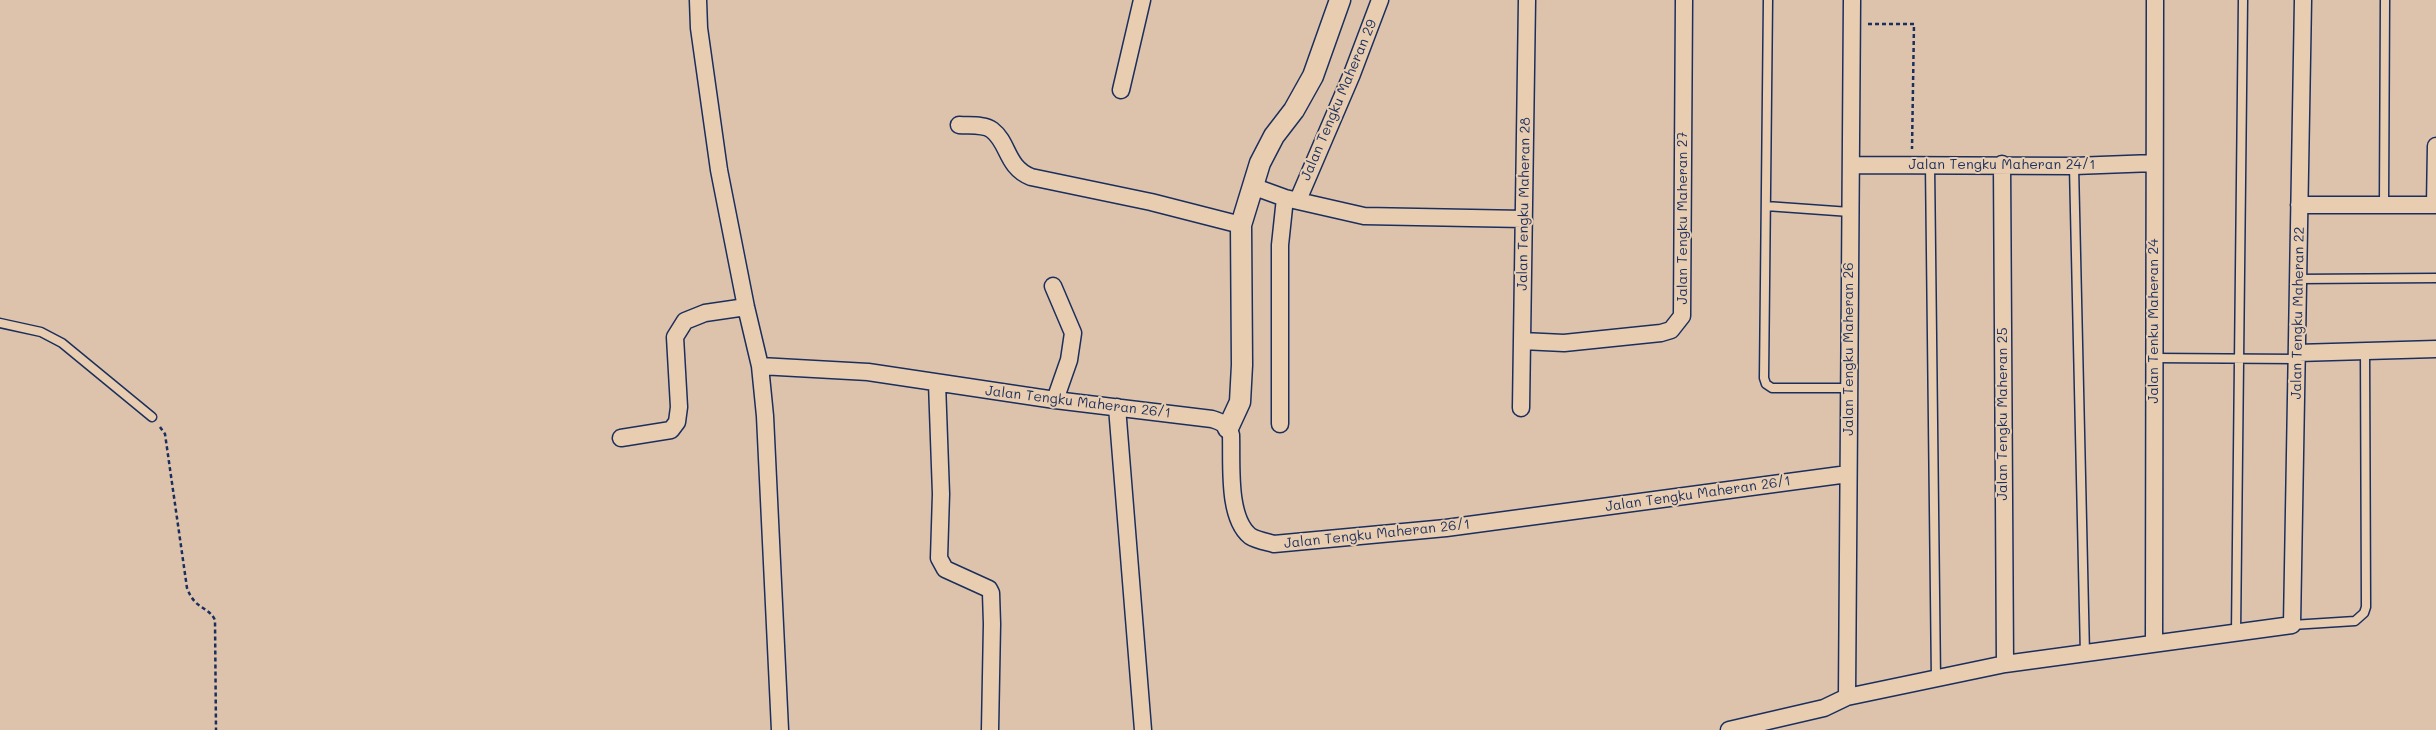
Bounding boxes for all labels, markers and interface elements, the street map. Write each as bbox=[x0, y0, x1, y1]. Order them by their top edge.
street label: Jalan Tengku Maheran 29 bbox=[1297, 17, 1381, 183]
street label: Jalan Tengku Maheran 28 bbox=[1514, 117, 1534, 291]
street label: Jalan Tengku Maheran 27 bbox=[1675, 132, 1691, 304]
street label: Jalan Tengku Maheran 24/1 bbox=[1909, 157, 2095, 173]
street label: Jalan Tengku Maheran 22 bbox=[2288, 226, 2308, 400]
street label: Jalan Tenku Maheran 24 bbox=[2146, 238, 2162, 404]
street label: Jalan Tengku Maheran 26 bbox=[1841, 262, 1857, 436]
street label: Jalan Tengku Maheran 25 bbox=[1995, 327, 2011, 501]
street label: Jalan Tengku Maheran 26/1 bbox=[984, 382, 1172, 422]
street label: Jalan Tengku Maheran 26/1 bbox=[1604, 473, 1792, 515]
street label: Jalan Tengku Maheran 26/1 bbox=[1283, 516, 1471, 552]

